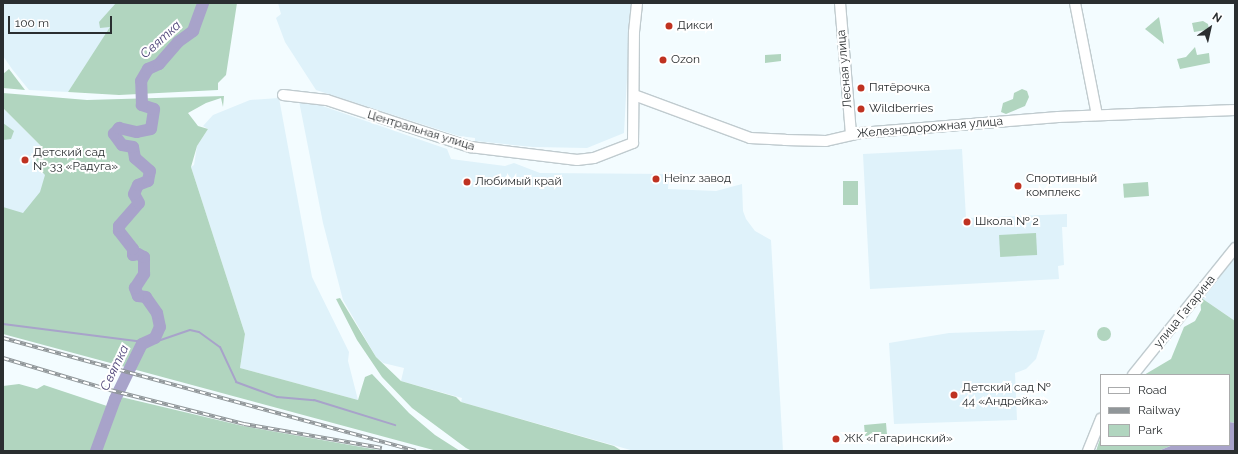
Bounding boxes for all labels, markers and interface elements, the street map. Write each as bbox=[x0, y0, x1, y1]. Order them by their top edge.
scale bar bbox=[10, 8, 114, 34]
north arrow bbox=[1190, 8, 1230, 48]
text: N bbox=[1210, 10, 1224, 25]
text: 100 m bbox=[15, 16, 49, 30]
water label: Святка bbox=[138, 18, 184, 62]
place label: Дикси bbox=[677, 19, 713, 33]
marker: Дикси bbox=[664, 21, 674, 31]
street label: Лесная улица bbox=[834, 29, 856, 109]
place label: Ozon bbox=[671, 53, 700, 67]
marker: Ozon bbox=[658, 55, 668, 65]
place label: Пятёрочка bbox=[869, 81, 930, 95]
marker: Пятёрочка bbox=[856, 83, 866, 93]
place label: Wildberries bbox=[869, 102, 933, 116]
marker: Wildberries bbox=[856, 104, 866, 114]
street label: Центральная улица bbox=[365, 108, 477, 154]
street label: Железнодорожная улица bbox=[856, 114, 1004, 142]
place label: Детский сад № 33 «Радуга» bbox=[33, 146, 118, 174]
marker: Детский сад № 33 «Радуга» bbox=[20, 155, 30, 165]
place label: Heinz завод bbox=[664, 172, 731, 186]
place label: Спортивный комплекс bbox=[1026, 172, 1097, 200]
marker: Heinz завод bbox=[651, 174, 661, 184]
place label: Любимый край bbox=[475, 175, 562, 189]
marker: Любимый край bbox=[462, 177, 472, 187]
marker: Спортивный комплекс bbox=[1013, 181, 1023, 191]
place label: Школа № 2 bbox=[975, 215, 1039, 229]
marker: Школа № 2 bbox=[962, 217, 972, 227]
street label: улица Гагарина bbox=[1151, 273, 1219, 351]
water label: Святка bbox=[97, 342, 133, 394]
legend bbox=[1100, 374, 1230, 446]
place label: Детский сад № 44 «Андрейка» bbox=[962, 381, 1051, 409]
text: Road bbox=[1138, 383, 1167, 397]
marker: Детский сад № 44 «Андрейка» bbox=[949, 390, 959, 400]
text: Railway bbox=[1138, 403, 1180, 417]
text: Park bbox=[1138, 423, 1163, 437]
place label: ЖК «Гагаринский» bbox=[844, 432, 953, 446]
marker: ЖК «Гагаринский» bbox=[831, 434, 841, 444]

